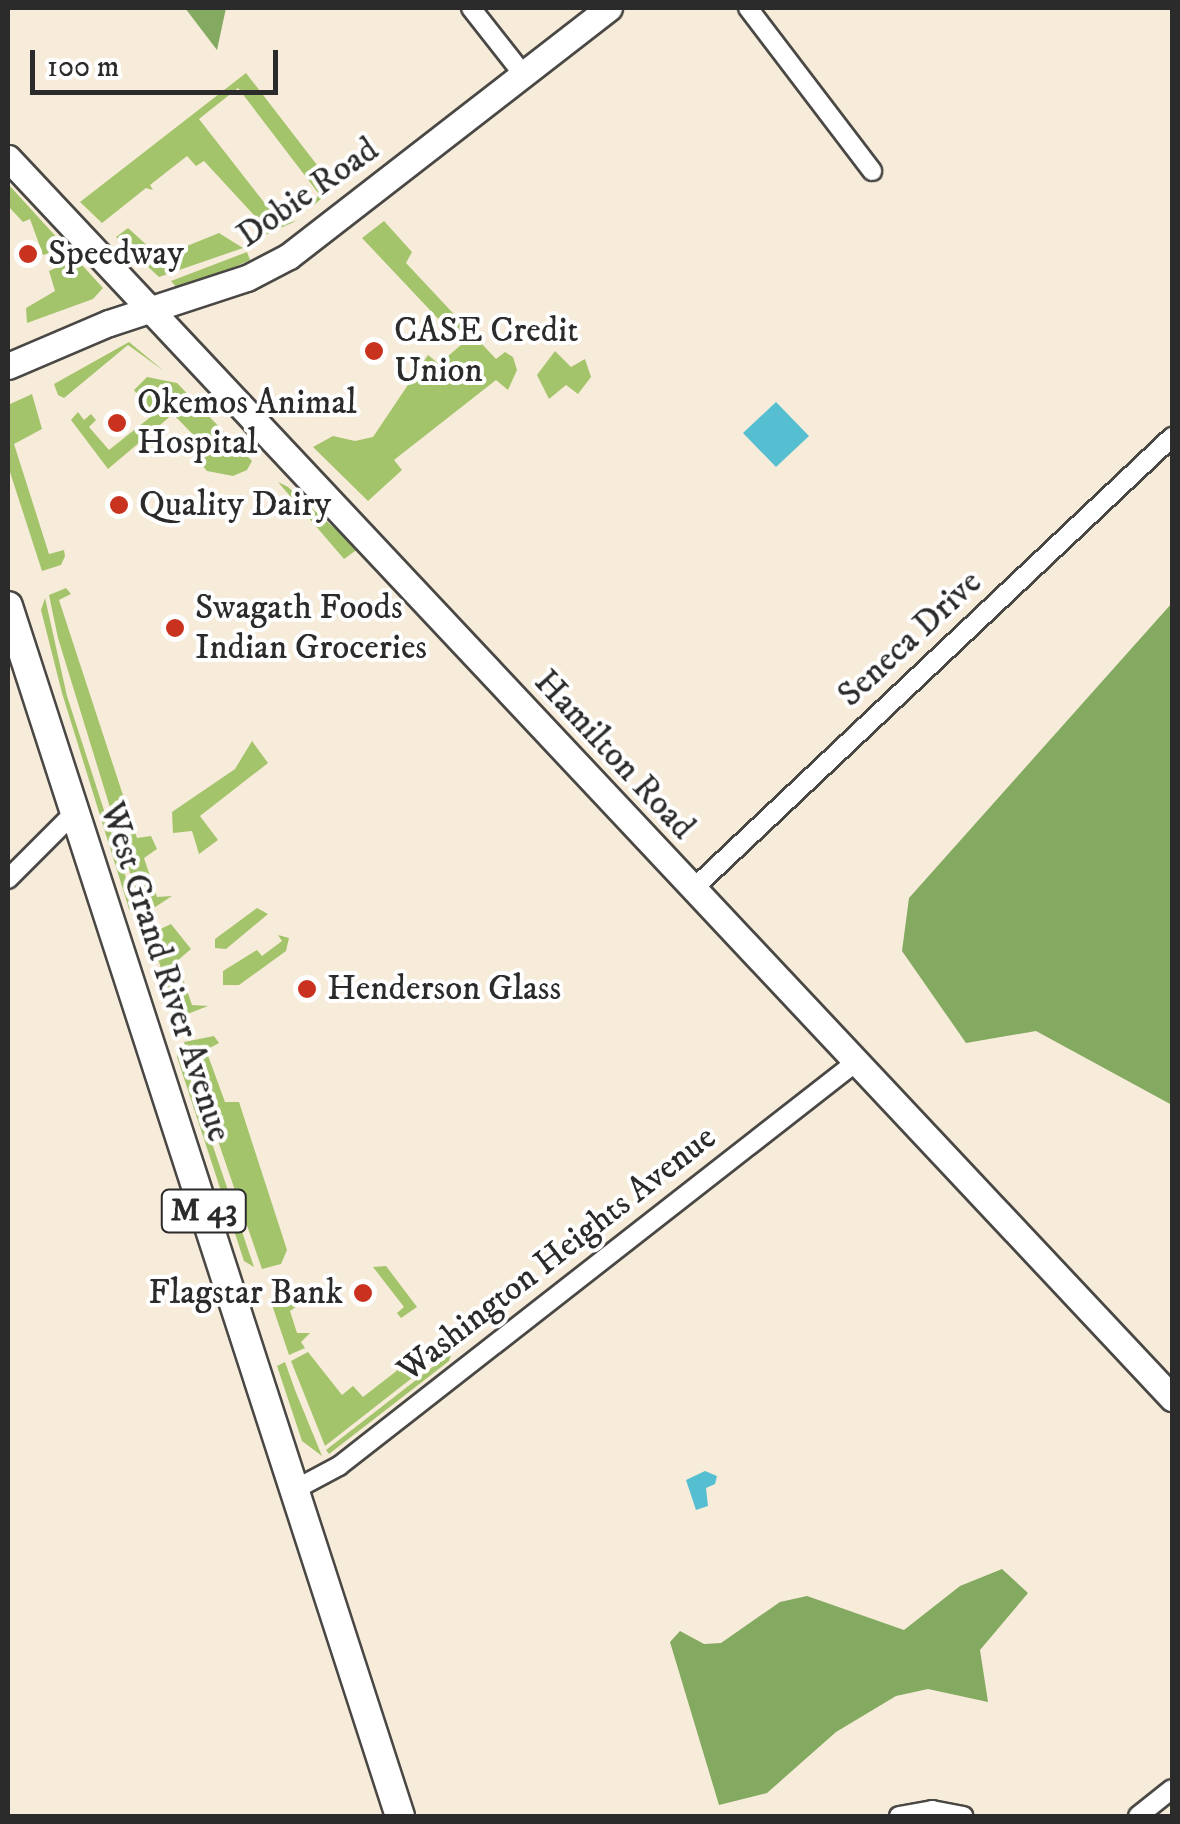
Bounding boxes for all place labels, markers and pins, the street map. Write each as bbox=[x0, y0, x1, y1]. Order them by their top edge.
place label: Speedway bbox=[48, 233, 184, 275]
marker: Speedway bbox=[17, 243, 39, 265]
place label: CASE Credit Union bbox=[394, 310, 578, 392]
marker: CASE Credit Union bbox=[363, 340, 385, 362]
place label: Okemos Animal Hospital bbox=[137, 382, 357, 464]
marker: Okemos Animal Hospital bbox=[106, 412, 128, 434]
place label: Quality Dairy bbox=[139, 484, 331, 526]
marker: Quality Dairy bbox=[108, 494, 130, 516]
place label: Swagath Foods Indian Groceries bbox=[195, 587, 427, 669]
marker: Swagath Foods Indian Groceries bbox=[164, 617, 186, 639]
place label: Henderson Glass bbox=[327, 968, 561, 1010]
marker: Henderson Glass bbox=[296, 978, 318, 1000]
place label: Flagstar Bank bbox=[148, 1272, 343, 1314]
marker: Flagstar Bank bbox=[352, 1282, 374, 1304]

